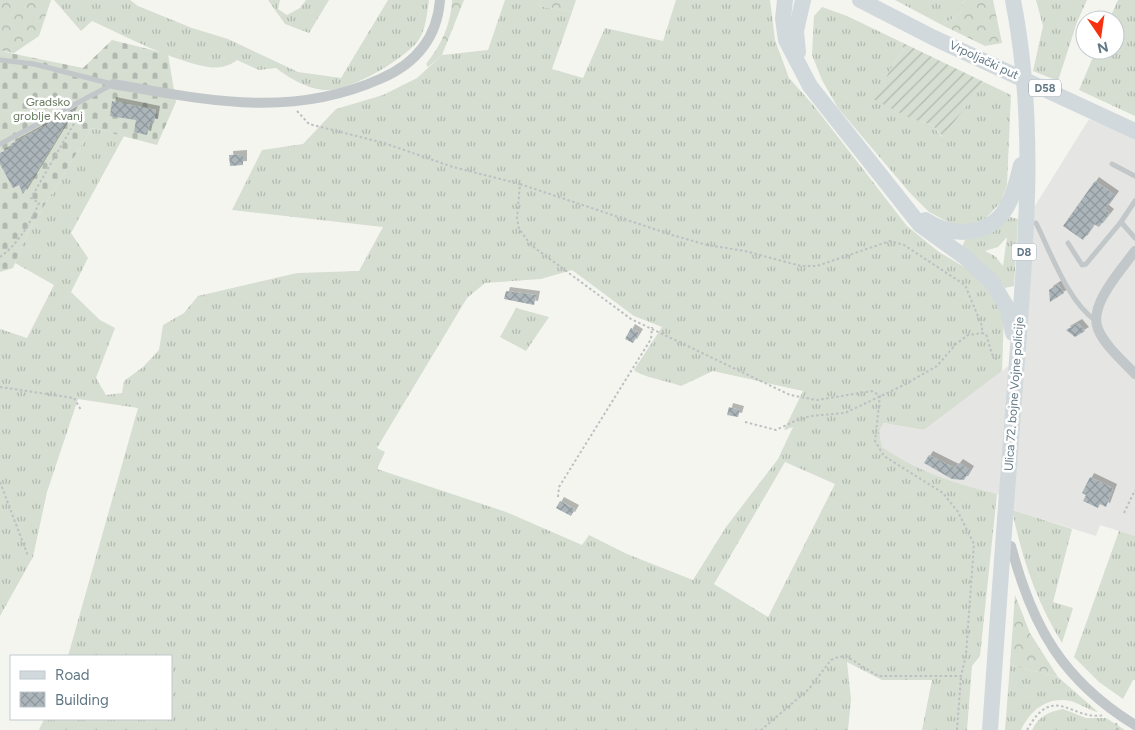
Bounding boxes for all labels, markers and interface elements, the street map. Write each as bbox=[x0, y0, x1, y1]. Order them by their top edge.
north arrow bbox=[1075, 10, 1125, 60]
street label: Vrpoljački put bbox=[947, 38, 1021, 82]
text: N bbox=[1096, 38, 1110, 57]
road number: D58 bbox=[1029, 80, 1061, 96]
park label: Gradsko groblje Kvanj bbox=[13, 95, 83, 123]
road number: D8 bbox=[1012, 243, 1036, 260]
street label: Ulica 72. bojne Vojne policije bbox=[1002, 316, 1026, 471]
legend bbox=[10, 655, 172, 720]
text: Road bbox=[55, 666, 90, 684]
text: Building bbox=[55, 691, 109, 709]

